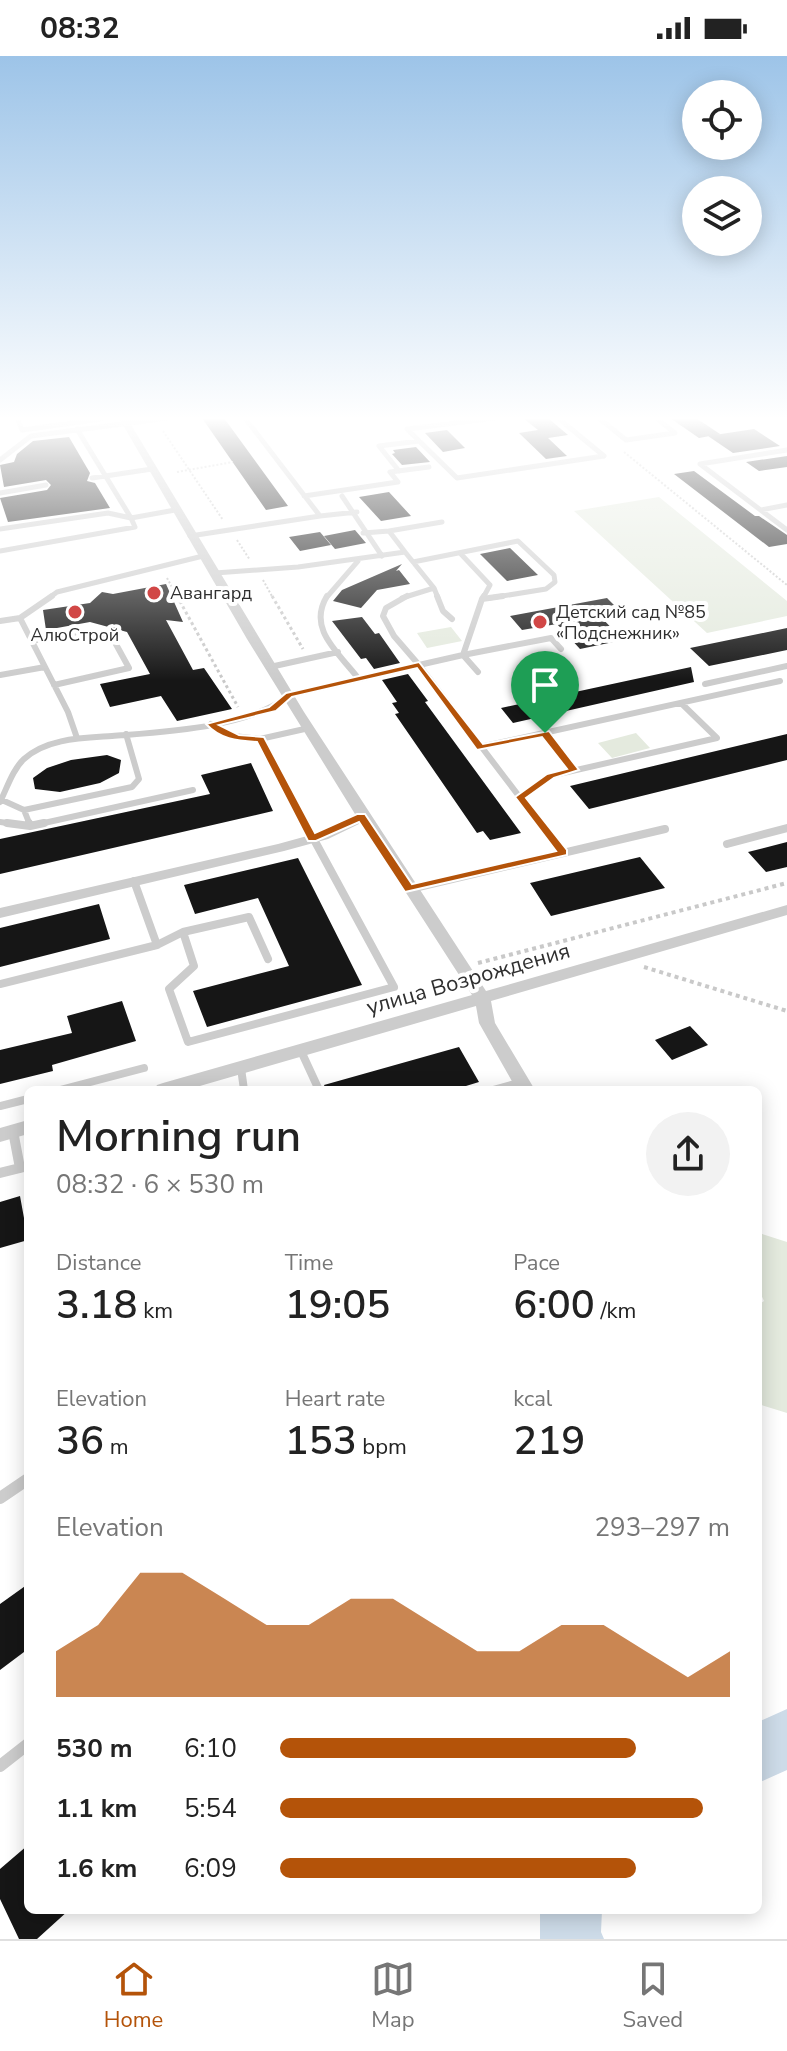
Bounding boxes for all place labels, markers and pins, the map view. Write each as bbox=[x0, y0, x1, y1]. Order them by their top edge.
place label: Авангард bbox=[170, 581, 252, 605]
marker: Авангард bbox=[145, 584, 163, 602]
place label: Детский сад №85 «Подснежник» bbox=[556, 600, 706, 645]
marker: АлюСтрой bbox=[66, 603, 84, 621]
marker: Детский сад №85 «Подснежник» bbox=[531, 613, 549, 631]
place label: АлюСтрой bbox=[31, 623, 119, 647]
pin bbox=[511, 651, 579, 733]

